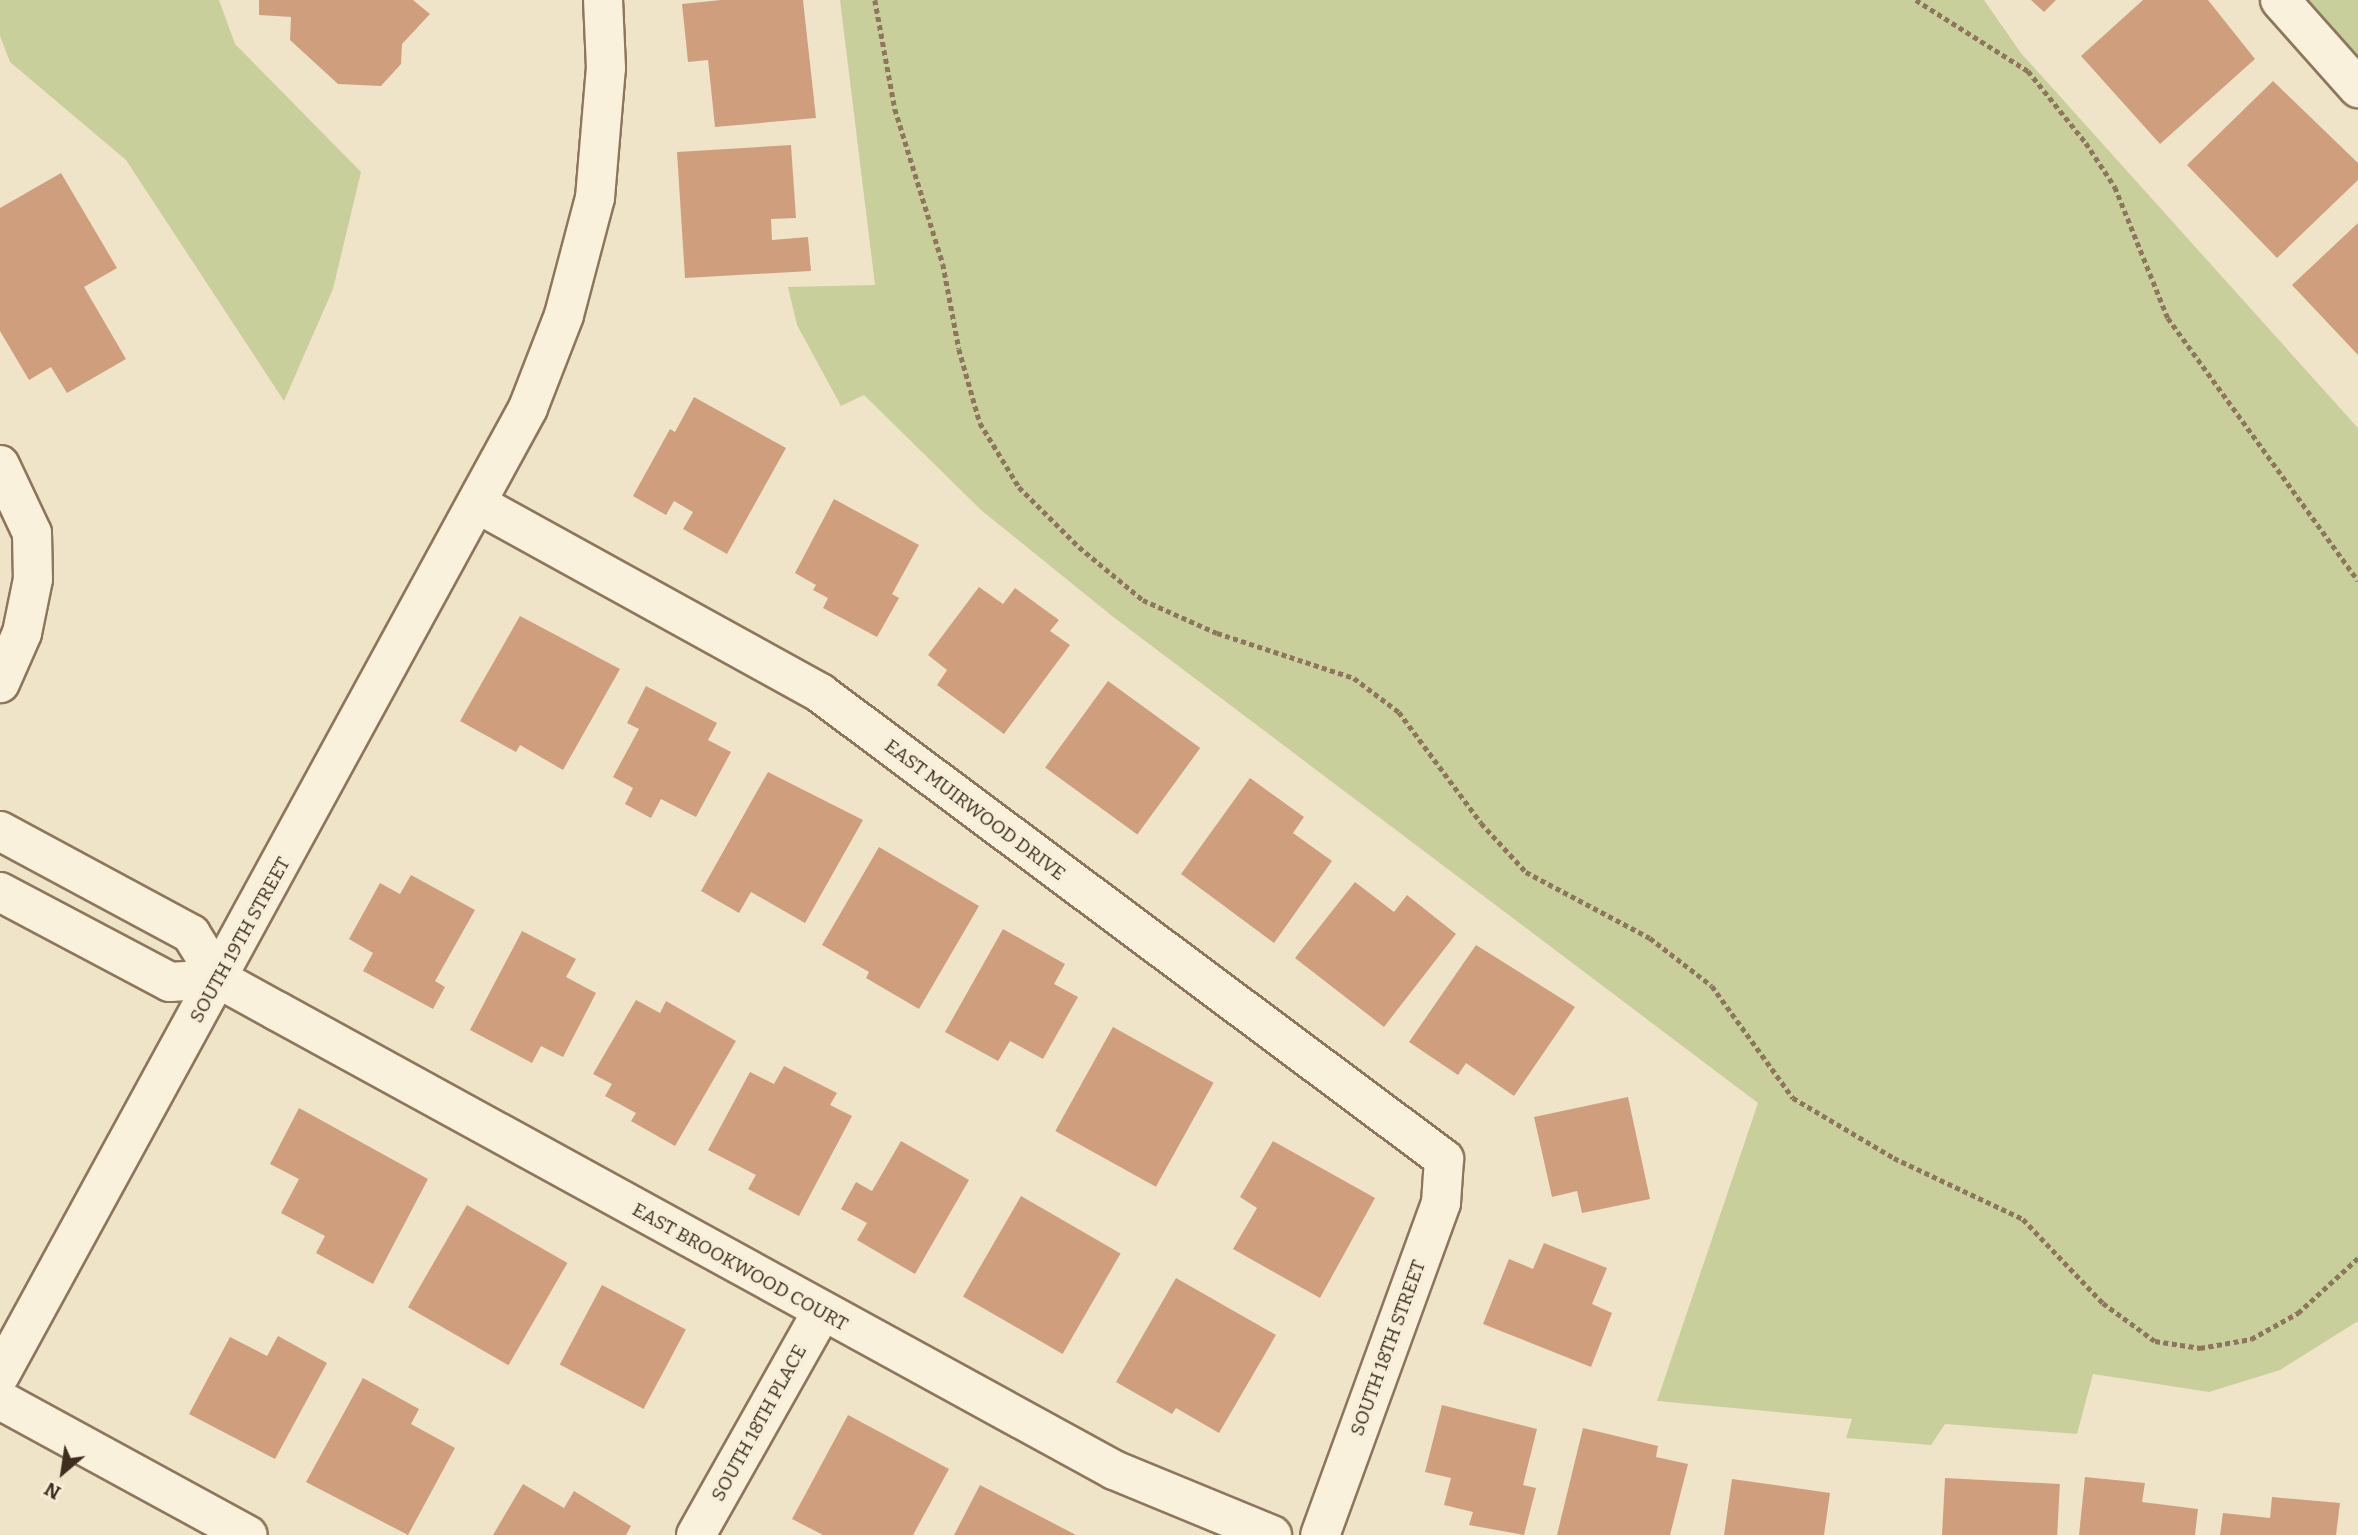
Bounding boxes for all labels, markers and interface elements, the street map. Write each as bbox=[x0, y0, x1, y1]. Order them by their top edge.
street label: EAST MUIRWOOD DRIVE bbox=[880, 735, 1070, 885]
street label: SOUTH 19TH STREET bbox=[185, 853, 295, 1027]
street label: EAST BROOKWOOD COURT bbox=[628, 1198, 852, 1336]
street label: SOUTH 18TH STREET bbox=[1346, 1257, 1430, 1439]
street label: SOUTH 18TH PLACE bbox=[707, 1341, 811, 1505]
north arrow bbox=[28, 1437, 98, 1507]
text: N bbox=[41, 1477, 65, 1504]

